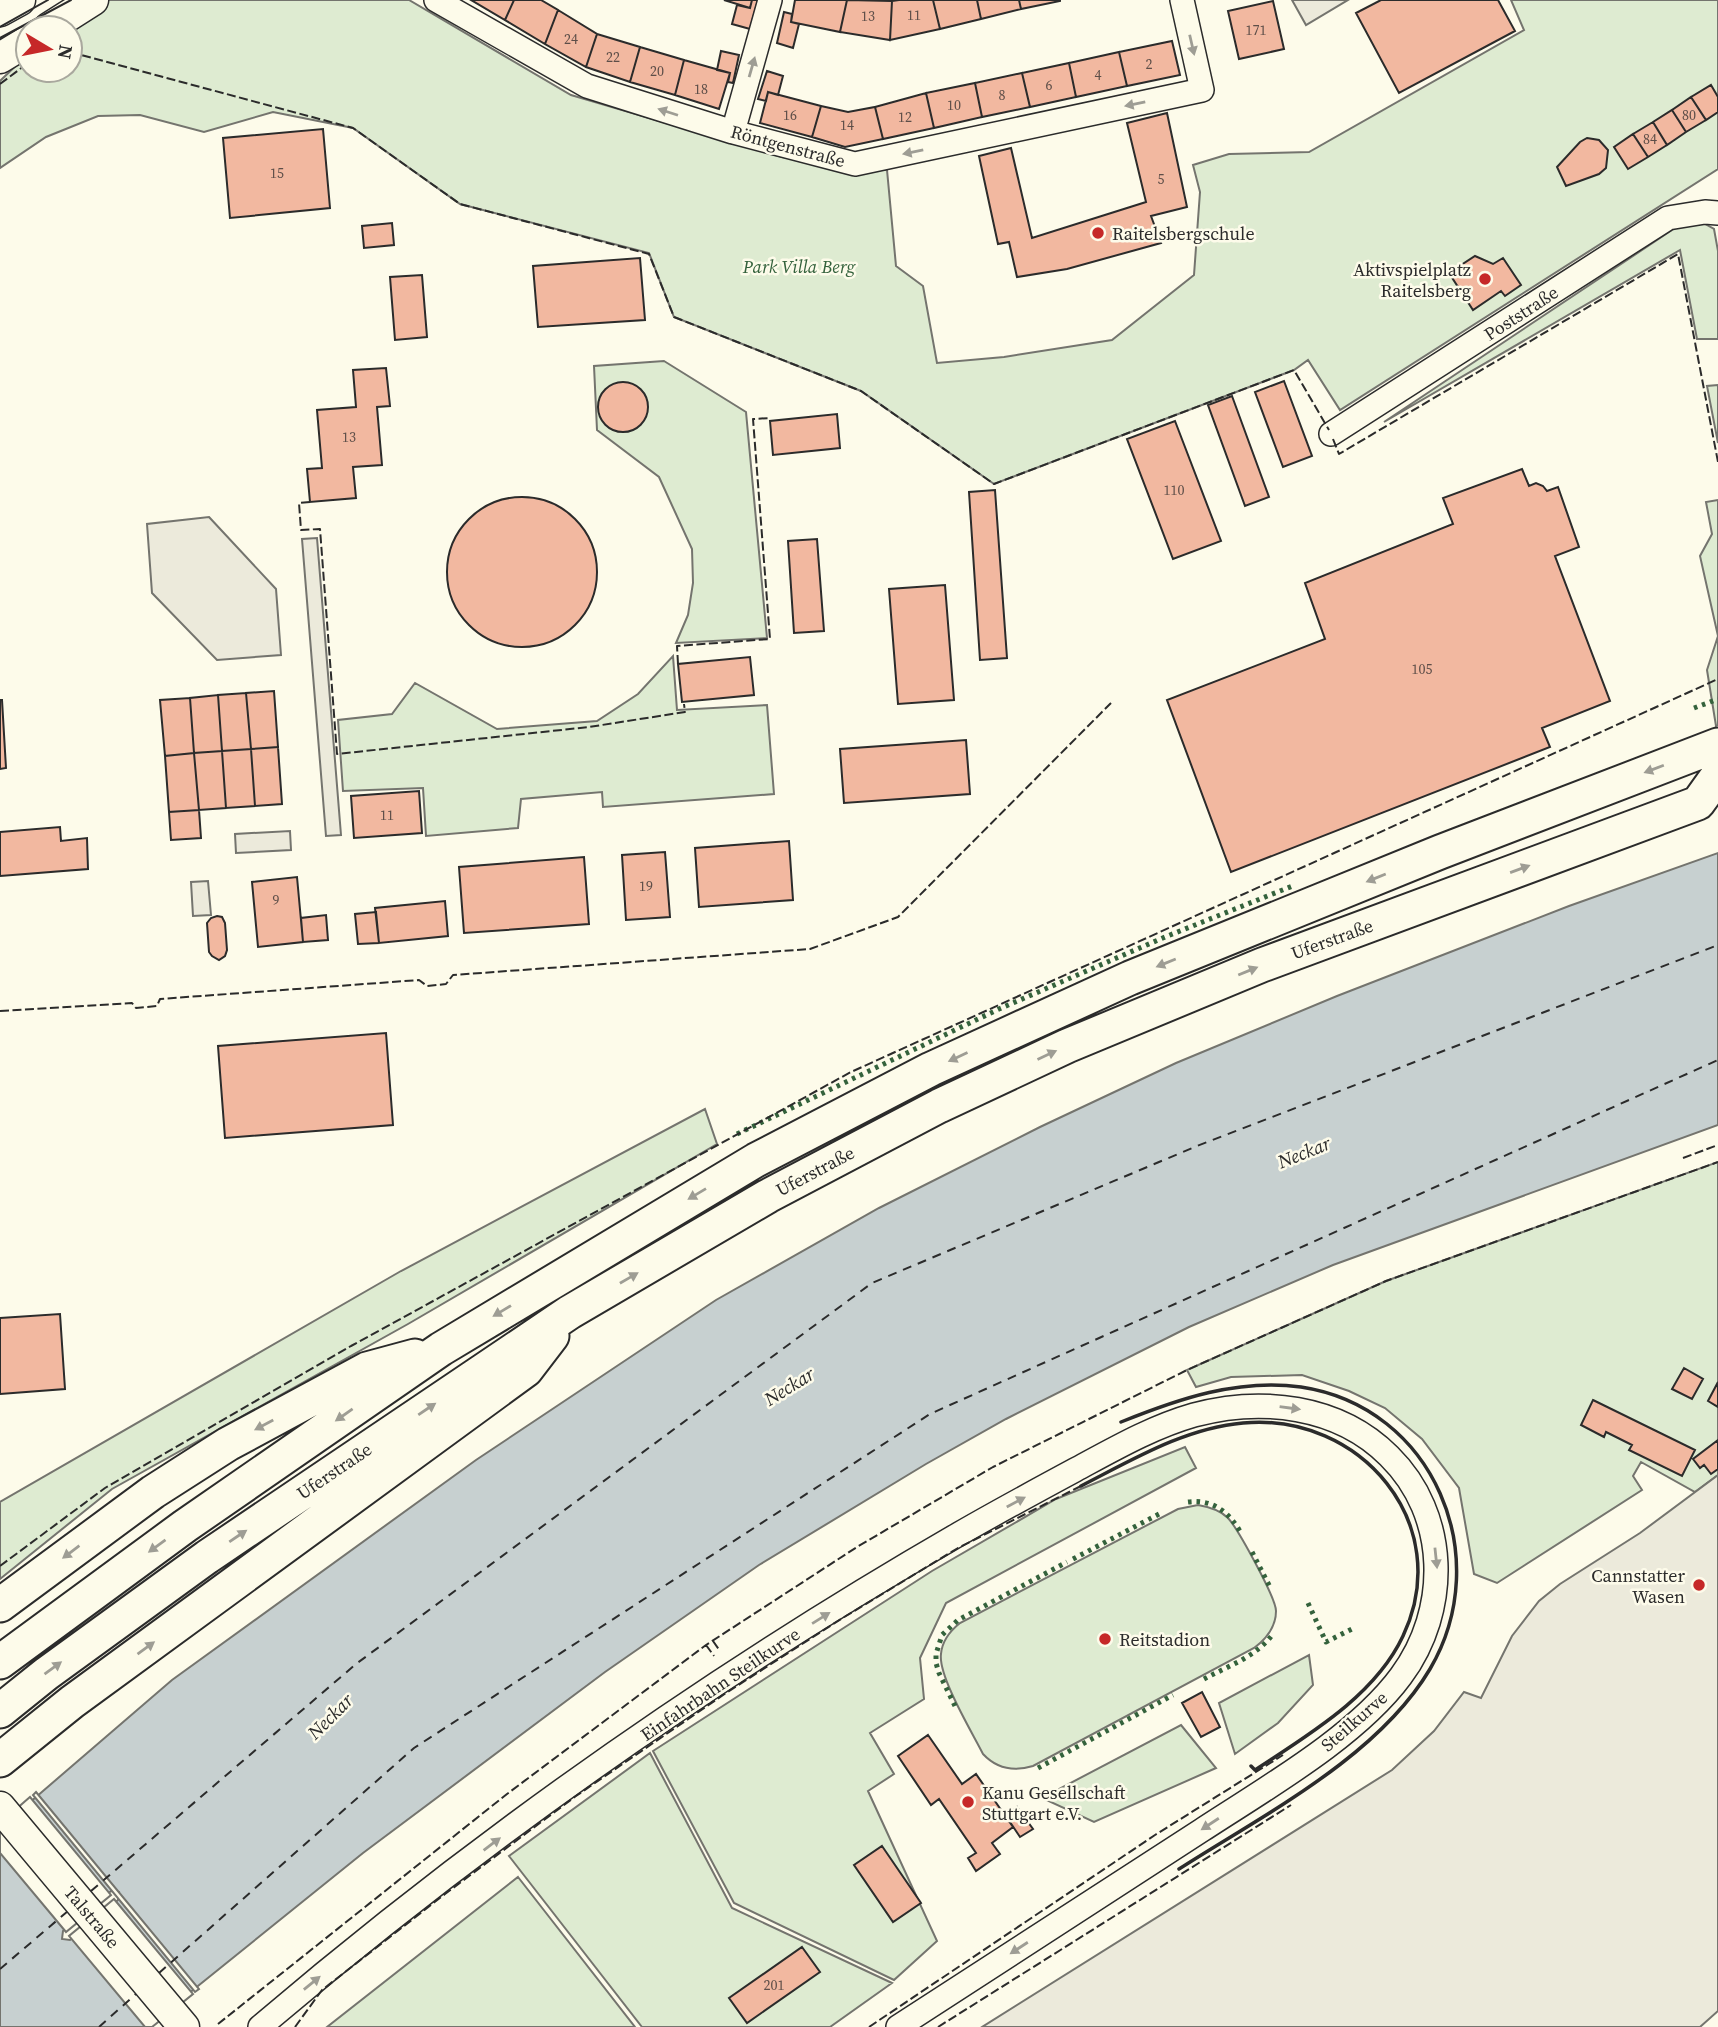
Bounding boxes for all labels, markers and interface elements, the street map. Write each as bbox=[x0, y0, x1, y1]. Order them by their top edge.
house number: 11 bbox=[907, 5, 921, 25]
house number: 13 bbox=[861, 6, 875, 26]
north arrow bbox=[14, 14, 84, 84]
house number: 171 bbox=[1246, 20, 1267, 40]
house number: 24 bbox=[564, 29, 578, 49]
one-way arrow bbox=[1187, 34, 1198, 56]
text: N bbox=[52, 43, 80, 61]
house number: 22 bbox=[606, 47, 620, 67]
house number: 2 bbox=[1146, 54, 1153, 74]
one-way arrow bbox=[747, 56, 757, 77]
house number: 20 bbox=[650, 61, 664, 81]
house number: 4 bbox=[1095, 65, 1102, 85]
house number: 6 bbox=[1046, 75, 1053, 95]
house number: 18 bbox=[694, 79, 708, 99]
house number: 8 bbox=[999, 85, 1006, 105]
house number: 10 bbox=[947, 95, 961, 115]
one-way arrow bbox=[1124, 99, 1146, 110]
house number: 16 bbox=[783, 105, 797, 125]
house number: 80 bbox=[1682, 105, 1696, 125]
one-way arrow bbox=[658, 106, 679, 116]
house number: 12 bbox=[898, 107, 912, 127]
house number: 14 bbox=[840, 115, 854, 135]
street label: Röntgenstraße bbox=[728, 119, 848, 173]
house number: 84 bbox=[1643, 129, 1657, 149]
one-way arrow bbox=[902, 147, 924, 158]
house number: 15 bbox=[270, 163, 284, 183]
house number: 5 bbox=[1158, 169, 1165, 189]
place label: Raitelsbergschule bbox=[1112, 221, 1255, 246]
marker: Raitelsbergschule bbox=[1090, 225, 1106, 241]
park label: Park Villa Berg bbox=[742, 254, 857, 279]
place label: Aktivspielplatz Raitelsberg bbox=[1353, 257, 1471, 303]
marker: Aktivspielplatz Raitelsberg bbox=[1477, 271, 1493, 287]
street label: Poststraße bbox=[1479, 280, 1563, 346]
house number: 13 bbox=[342, 427, 356, 447]
house number: 110 bbox=[1164, 480, 1185, 500]
house number: 105 bbox=[1412, 659, 1433, 679]
one-way arrow bbox=[1644, 764, 1665, 775]
house number: 11 bbox=[380, 805, 394, 825]
one-way arrow bbox=[1510, 863, 1531, 874]
one-way arrow bbox=[1366, 872, 1387, 883]
house number: 19 bbox=[639, 876, 653, 896]
house number: 9 bbox=[273, 890, 280, 910]
street label: Uferstraße bbox=[1288, 913, 1376, 965]
one-way arrow bbox=[1155, 958, 1176, 969]
one-way arrow bbox=[1238, 965, 1258, 977]
one-way arrow bbox=[1037, 1050, 1057, 1061]
one-way arrow bbox=[948, 1051, 968, 1063]
water label: Neckar bbox=[1273, 1129, 1336, 1175]
street label: Uferstraße bbox=[771, 1140, 859, 1202]
one-way arrow bbox=[687, 1188, 706, 1201]
one-way arrow bbox=[620, 1272, 639, 1284]
one-way arrow bbox=[492, 1305, 511, 1318]
water label: Neckar bbox=[758, 1360, 820, 1412]
one-way arrow bbox=[417, 1403, 436, 1416]
one-way arrow bbox=[1279, 1403, 1301, 1414]
one-way arrow bbox=[334, 1409, 354, 1422]
one-way arrow bbox=[254, 1420, 274, 1431]
street label: Uferstraße bbox=[292, 1437, 376, 1505]
one-way arrow bbox=[1007, 1496, 1026, 1508]
one-way arrow bbox=[229, 1529, 247, 1543]
one-way arrow bbox=[149, 1538, 167, 1553]
one-way arrow bbox=[62, 1544, 80, 1558]
one-way arrow bbox=[1431, 1547, 1442, 1569]
place label: Cannstatter Wasen bbox=[1591, 1563, 1685, 1609]
marker: Cannstatter Wasen bbox=[1691, 1577, 1707, 1593]
one-way arrow bbox=[811, 1611, 830, 1624]
street label: Einfahrbahn Steilkurve bbox=[635, 1621, 805, 1747]
place label: Reitstadion bbox=[1119, 1627, 1210, 1652]
marker: Reitstadion bbox=[1097, 1631, 1113, 1647]
one-way arrow bbox=[137, 1640, 155, 1655]
one-way arrow bbox=[44, 1662, 62, 1676]
street label: Steilkurve bbox=[1315, 1685, 1393, 1757]
water label: Neckar bbox=[301, 1686, 360, 1745]
place label: Kanu Gesellschaft Stuttgart e.V. bbox=[982, 1780, 1126, 1826]
marker: Kanu Gesellschaft Stuttgart e.V. bbox=[960, 1794, 976, 1810]
one-way arrow bbox=[1200, 1818, 1220, 1831]
one-way arrow bbox=[483, 1837, 501, 1851]
street label: Talstraße bbox=[58, 1880, 126, 1954]
one-way arrow bbox=[1009, 1942, 1029, 1955]
house number: 201 bbox=[764, 1975, 785, 1995]
one-way arrow bbox=[304, 1976, 321, 1991]

